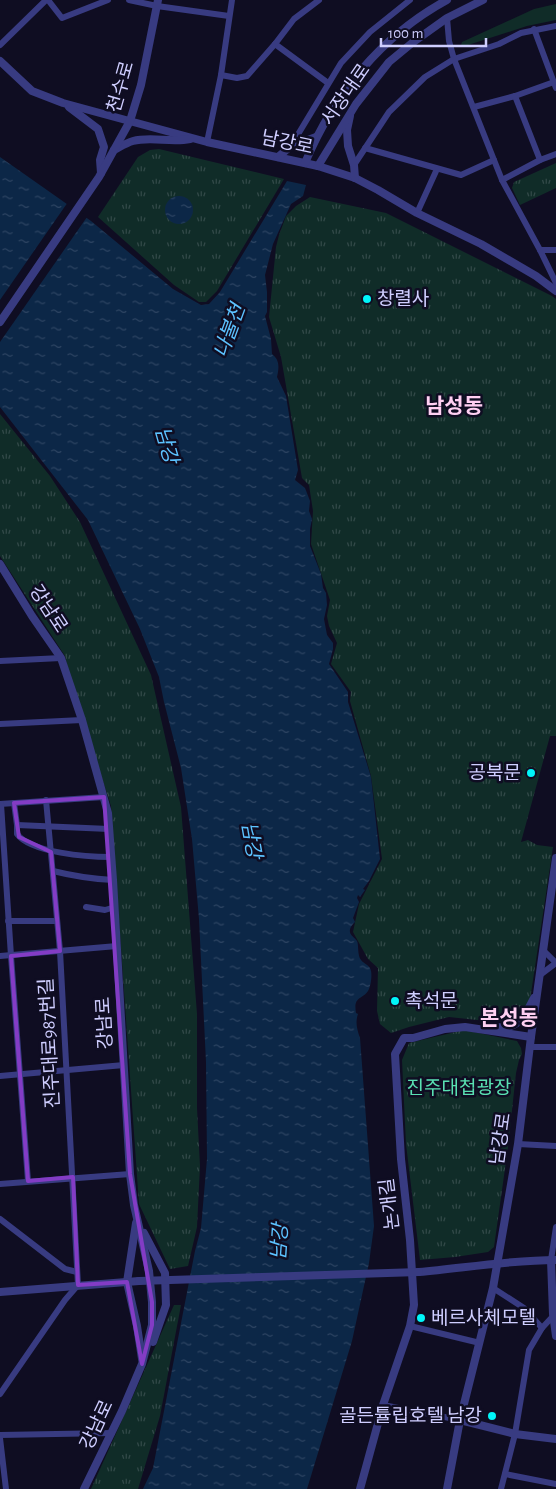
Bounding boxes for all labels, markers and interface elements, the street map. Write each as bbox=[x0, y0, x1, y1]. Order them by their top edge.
scale bar bbox=[381, 15, 486, 47]
text: 100 m bbox=[388, 26, 423, 41]
street label: 천수로 bbox=[104, 59, 137, 115]
street label: 서장대로 bbox=[317, 60, 374, 129]
street label: 남강로 bbox=[259, 127, 315, 158]
place label: 창렬사 bbox=[377, 289, 429, 309]
marker: 창렬사 bbox=[361, 293, 373, 305]
water label: 나불천 bbox=[210, 299, 250, 360]
district label: 남성동 bbox=[425, 395, 483, 417]
water label: 남강 bbox=[151, 424, 182, 468]
street label: 강남로 bbox=[26, 581, 71, 636]
place label: 공북문 bbox=[469, 763, 521, 783]
marker: 공북문 bbox=[525, 767, 537, 779]
water label: 남강 bbox=[238, 820, 265, 862]
street label: 진주대로987번길 bbox=[36, 977, 63, 1109]
place label: 촉석문 bbox=[405, 991, 457, 1011]
marker: 촉석문 bbox=[389, 995, 401, 1007]
street label: 강남로 bbox=[93, 996, 116, 1050]
district label: 본성동 bbox=[480, 1007, 538, 1029]
park label: 진주대첩광장 bbox=[407, 1078, 511, 1098]
street label: 남강로 bbox=[487, 1112, 514, 1166]
street label: 논개길 bbox=[376, 1177, 403, 1231]
water label: 남강 bbox=[268, 1220, 291, 1261]
place label: 베르사체모텔 bbox=[431, 1308, 536, 1328]
marker: 베르사체모텔 bbox=[415, 1312, 427, 1324]
street label: 강남로 bbox=[76, 1397, 117, 1453]
place label: 골든튤립호텔 남강 bbox=[339, 1406, 482, 1426]
marker: 골든튤립호텔 남강 bbox=[486, 1410, 498, 1422]

